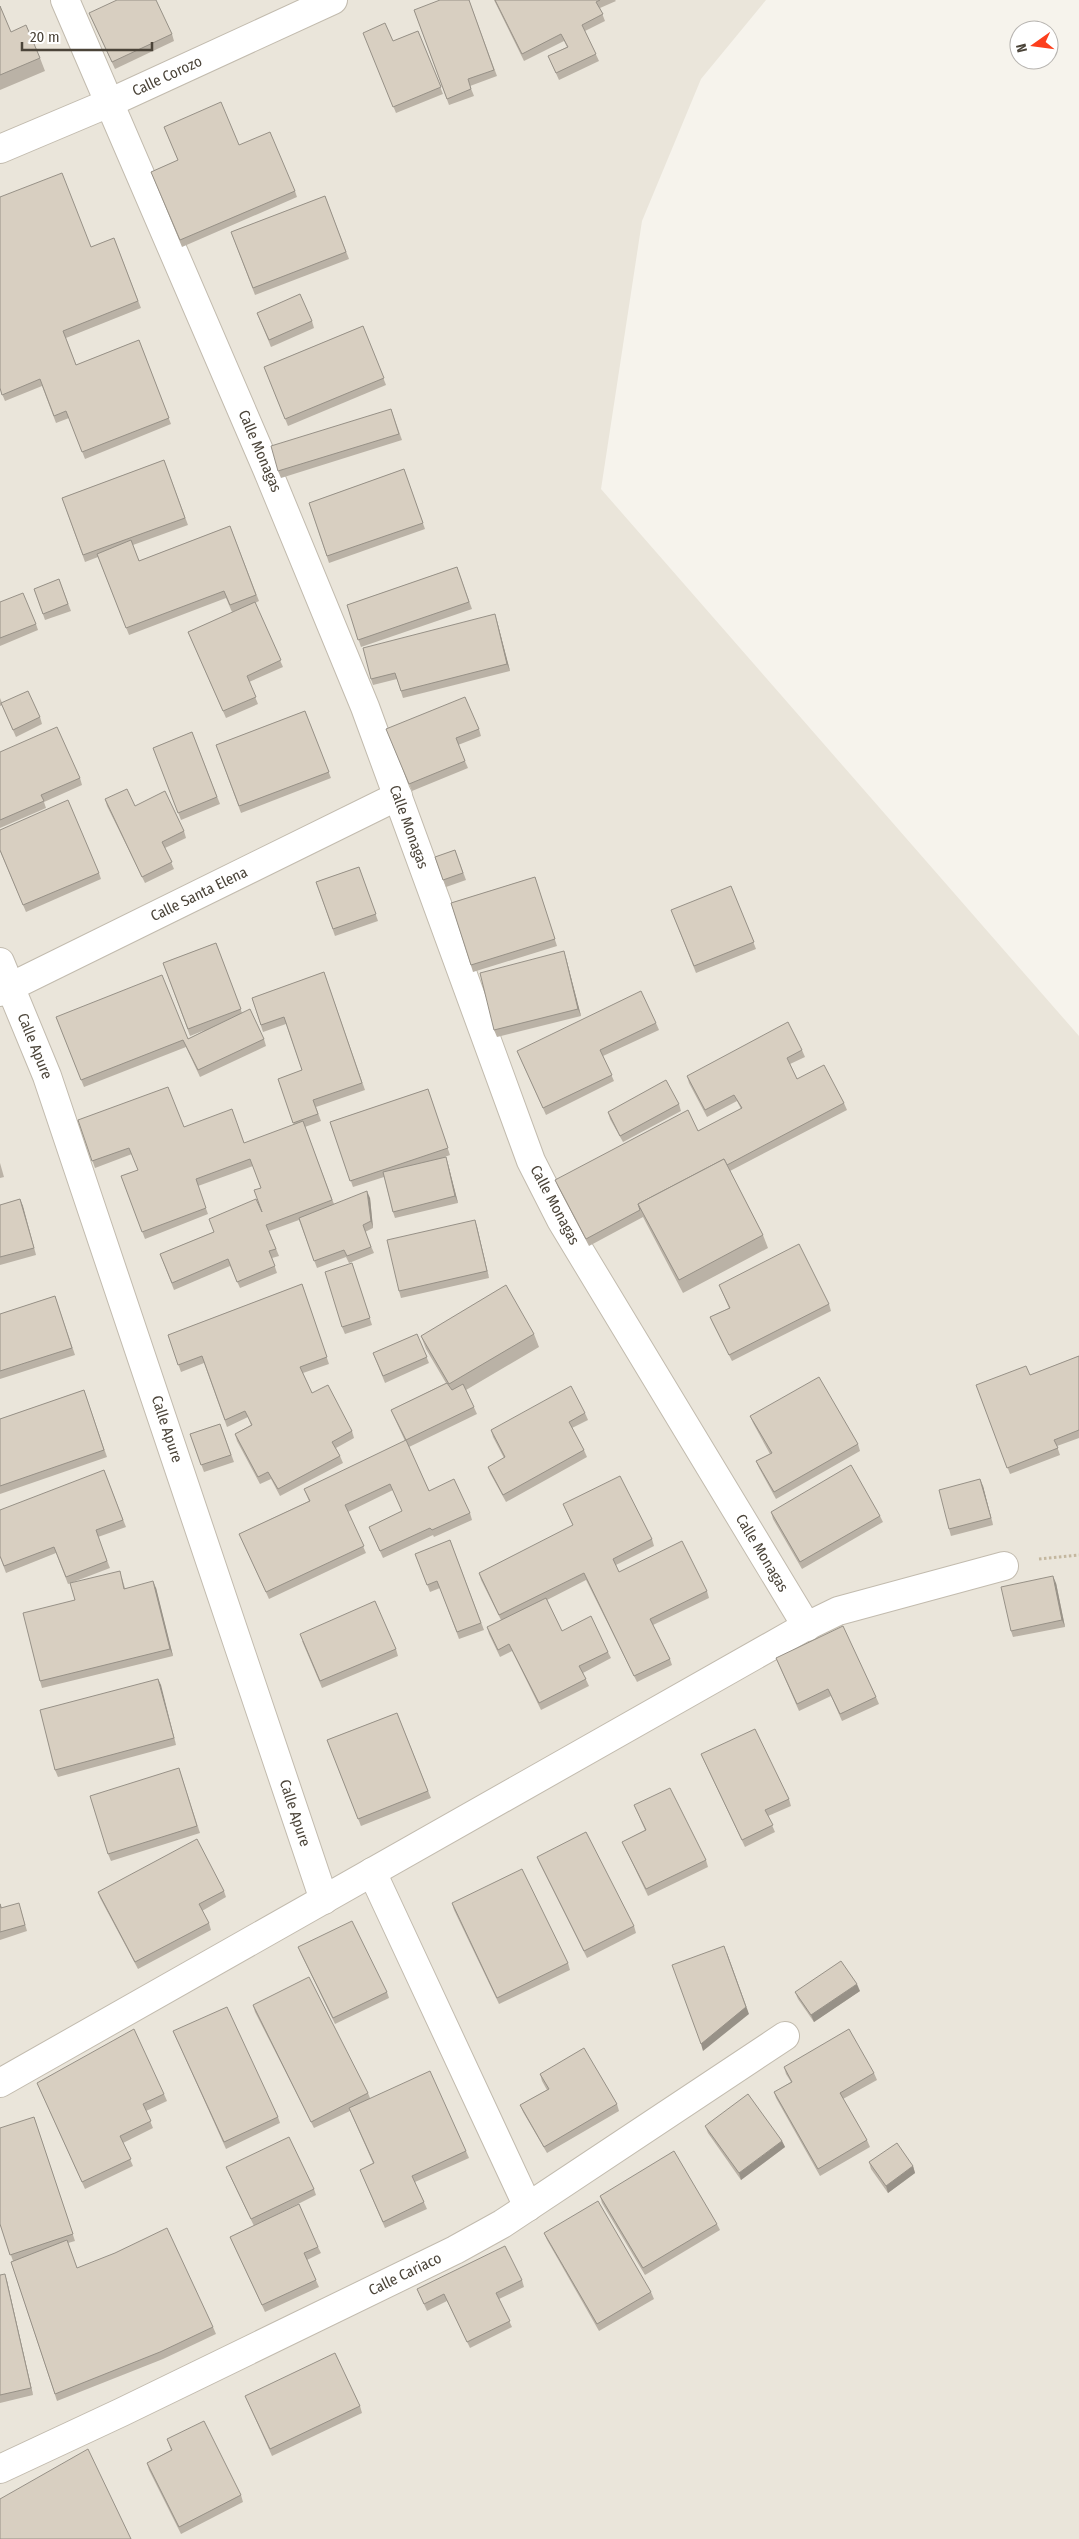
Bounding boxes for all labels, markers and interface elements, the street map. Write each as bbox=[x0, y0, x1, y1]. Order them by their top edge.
scale bar bbox=[22, 20, 152, 52]
north arrow bbox=[1009, 20, 1059, 70]
text: 20 m bbox=[30, 28, 60, 46]
text: N bbox=[1013, 42, 1031, 54]
street label: Calle Corozo bbox=[129, 52, 205, 100]
street label: Calle Monagas bbox=[235, 407, 285, 495]
street label: Calle Monagas bbox=[386, 783, 432, 871]
street label: Calle Santa Elena bbox=[148, 863, 250, 925]
street label: Calle Apure bbox=[14, 1010, 56, 1082]
street label: Calle Monagas bbox=[527, 1162, 583, 1248]
street label: Calle Apure bbox=[148, 1393, 186, 1465]
street label: Calle Monagas bbox=[732, 1511, 792, 1595]
street label: Calle Apure bbox=[276, 1777, 314, 1849]
street label: Calle Cariaco bbox=[366, 2249, 444, 2299]

